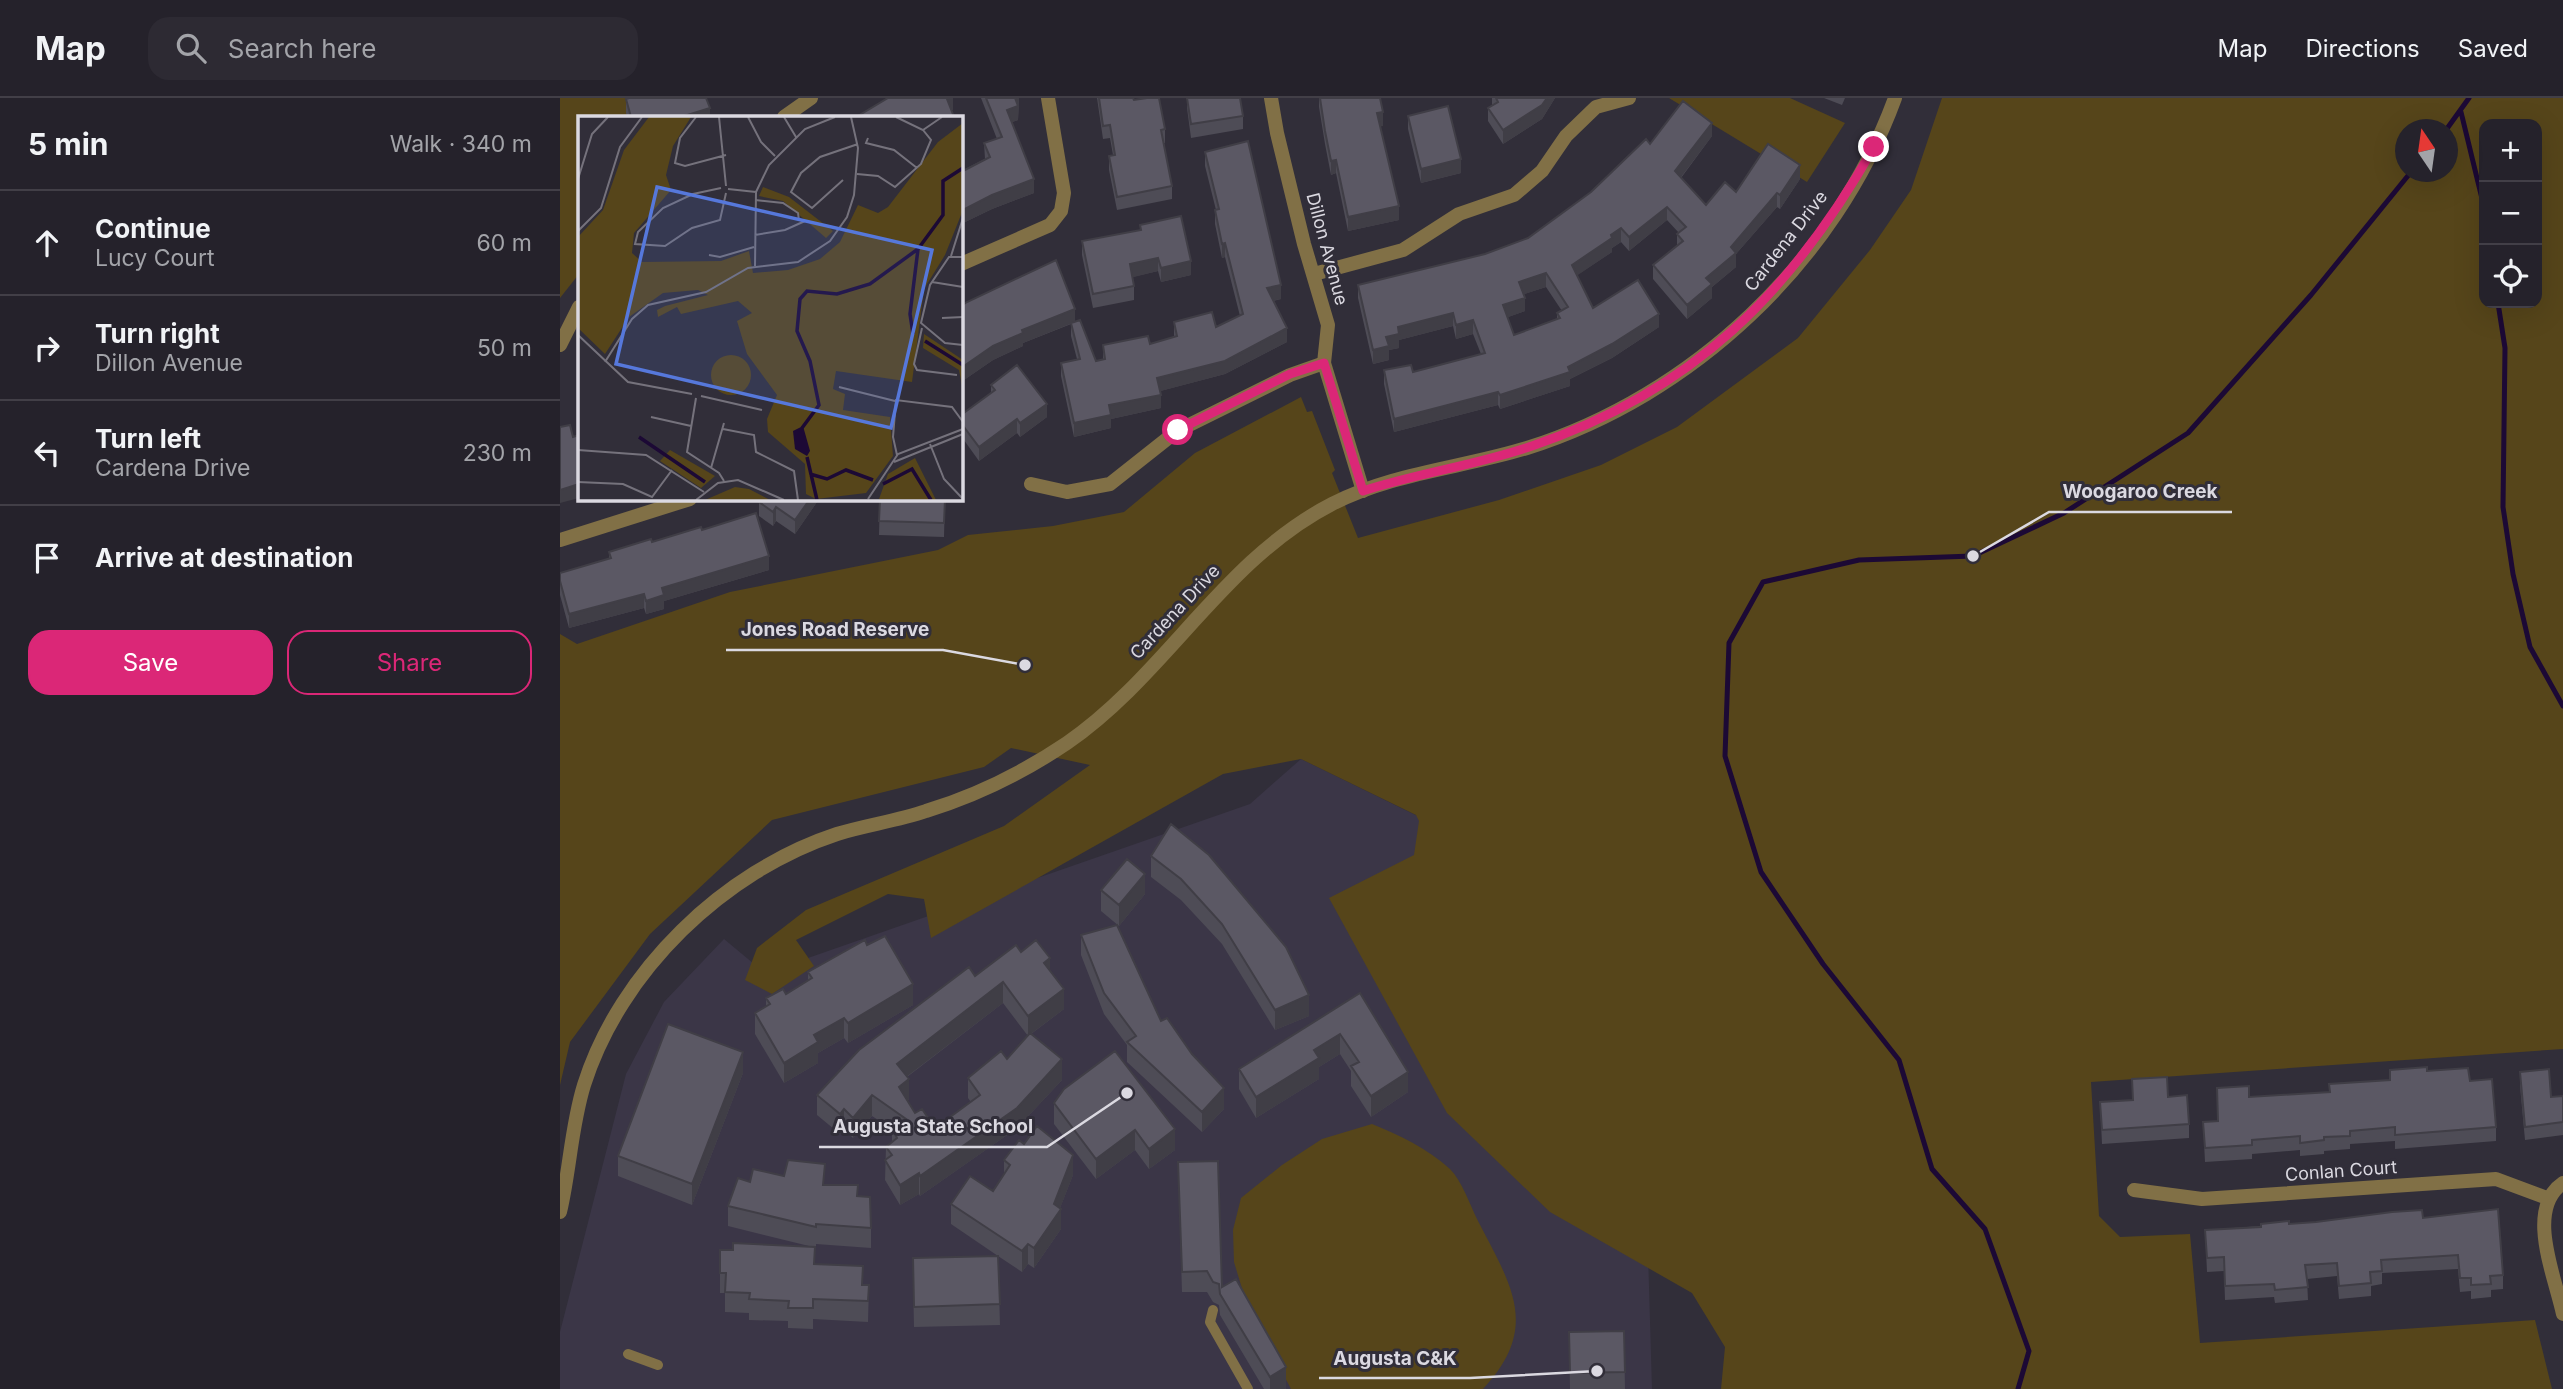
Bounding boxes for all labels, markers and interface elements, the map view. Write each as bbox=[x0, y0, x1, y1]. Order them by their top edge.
search box bbox=[148, 17, 638, 80]
text: Map bbox=[35, 28, 106, 68]
icon: search bbox=[172, 29, 210, 67]
text: Search here bbox=[228, 33, 376, 64]
text: Map bbox=[2218, 34, 2267, 63]
text: Directions bbox=[2305, 34, 2420, 63]
text: Saved bbox=[2458, 34, 2528, 63]
inset map bbox=[578, 116, 962, 500]
north arrow bbox=[2395, 119, 2458, 182]
map controls bbox=[2479, 119, 2542, 308]
button: + bbox=[2479, 119, 2542, 182]
text: 5 min bbox=[28, 126, 108, 162]
text: Walk · 340 m bbox=[390, 130, 532, 158]
route end bbox=[1858, 131, 1889, 162]
button: − bbox=[2479, 182, 2542, 245]
street label: Cardena Drive bbox=[1740, 186, 1831, 295]
street label: Dillon Avenue bbox=[1302, 190, 1353, 308]
text: Continue bbox=[95, 213, 211, 244]
icon: ahead bbox=[28, 224, 66, 262]
text: 60 m bbox=[477, 229, 532, 257]
text: Lucy Court bbox=[95, 244, 214, 272]
button: locate bbox=[2479, 245, 2542, 308]
text: Turn right bbox=[95, 318, 220, 349]
icon: right bbox=[28, 329, 66, 367]
text: 50 m bbox=[477, 334, 532, 362]
text: Dillon Avenue bbox=[95, 349, 243, 377]
route start bbox=[1162, 414, 1193, 445]
text: Turn left bbox=[95, 423, 201, 454]
icon: left bbox=[28, 434, 66, 472]
text: 230 m bbox=[463, 439, 532, 467]
text: Cardena Drive bbox=[95, 454, 251, 482]
callout: Woogaroo Creek bbox=[2049, 472, 2232, 512]
text: Woogaroo Creek bbox=[2062, 480, 2218, 503]
icon: arrive bbox=[28, 539, 66, 577]
text: Arrive at destination bbox=[95, 542, 354, 573]
street label: Cardena Drive bbox=[1125, 560, 1224, 663]
callout: Jones Road Reserve bbox=[726, 610, 943, 650]
text: Jones Road Reserve bbox=[741, 618, 929, 641]
button: Save bbox=[28, 630, 273, 695]
button: Share bbox=[287, 630, 532, 695]
callout: Augusta State School bbox=[819, 1107, 1047, 1147]
text: Augusta State School bbox=[833, 1115, 1033, 1138]
street label: Conlan Court bbox=[2284, 1156, 2398, 1185]
callout: Augusta C&K bbox=[1319, 1338, 1470, 1378]
text: Augusta C&K bbox=[1333, 1347, 1457, 1370]

